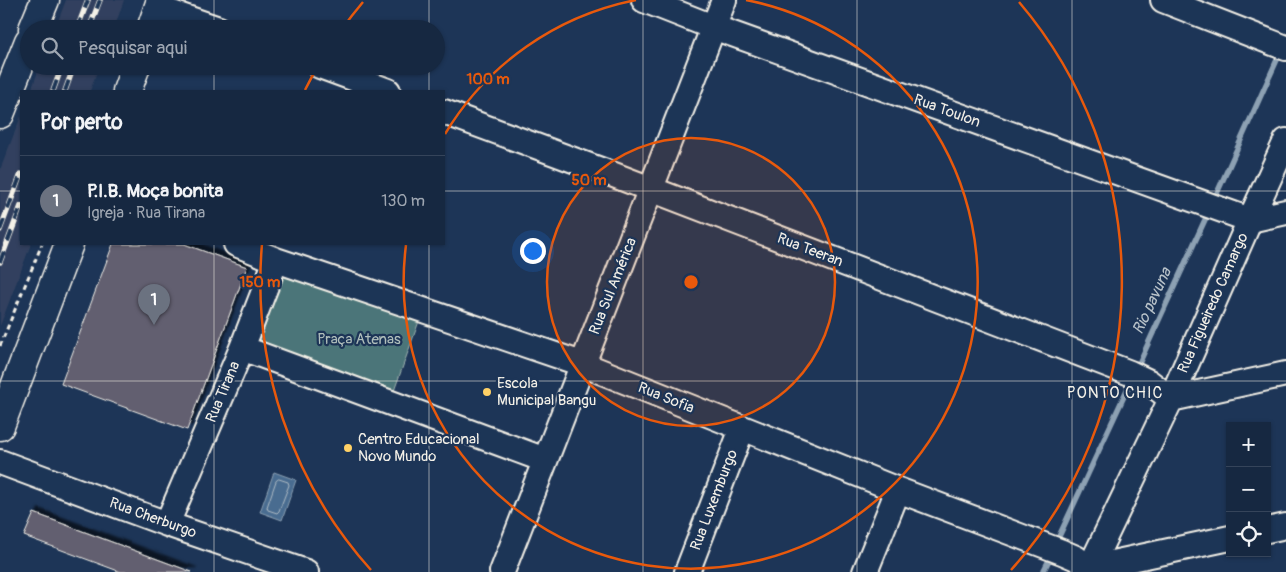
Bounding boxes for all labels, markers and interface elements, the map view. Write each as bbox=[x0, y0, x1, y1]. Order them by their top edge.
search box bbox=[20, 20, 445, 75]
icon: search bbox=[38, 34, 66, 62]
text: Pesquisar aqui bbox=[78, 36, 187, 60]
text: 100 m bbox=[467, 70, 509, 89]
street label: Rua Toulon bbox=[911, 90, 983, 132]
text: Por perto bbox=[40, 109, 122, 136]
text: 50 m bbox=[572, 171, 606, 190]
text: P.I.B. Moça bonita bbox=[87, 179, 223, 203]
text: 1 bbox=[53, 191, 59, 211]
text: 130 m bbox=[381, 191, 425, 211]
text: Igreja · Rua Tirana bbox=[87, 203, 205, 223]
street label: Rua Teeran bbox=[774, 229, 846, 271]
street label: Rua Figueiredo Camargo bbox=[1173, 230, 1253, 376]
street label: Rua Sul América bbox=[585, 235, 641, 337]
your location bbox=[520, 238, 546, 264]
water label: Rio pavuna bbox=[1128, 263, 1177, 337]
text: 150 m bbox=[240, 273, 280, 292]
centre of rings bbox=[682, 273, 700, 291]
pin: 1 bbox=[138, 284, 170, 325]
park label: Praça Atenas bbox=[317, 330, 401, 349]
street label: Rua Tirana bbox=[202, 358, 244, 426]
place label: Escola Municipal Bangu bbox=[497, 374, 596, 410]
street label: Rua Sofia bbox=[635, 378, 697, 418]
district label: PONTO CHIC bbox=[1067, 383, 1163, 403]
marker: Escola Municipal Bangu bbox=[481, 386, 493, 398]
map controls bbox=[1226, 422, 1271, 557]
button: + bbox=[1226, 422, 1271, 467]
place label: Centro Educacional Novo Mundo bbox=[358, 430, 480, 466]
marker: Centro Educacional Novo Mundo bbox=[342, 442, 354, 454]
street label: Rua Luxemburgo bbox=[686, 447, 742, 553]
button: − bbox=[1226, 467, 1271, 512]
street label: Rua Cherburgo bbox=[107, 493, 199, 543]
button: locate bbox=[1226, 512, 1271, 557]

